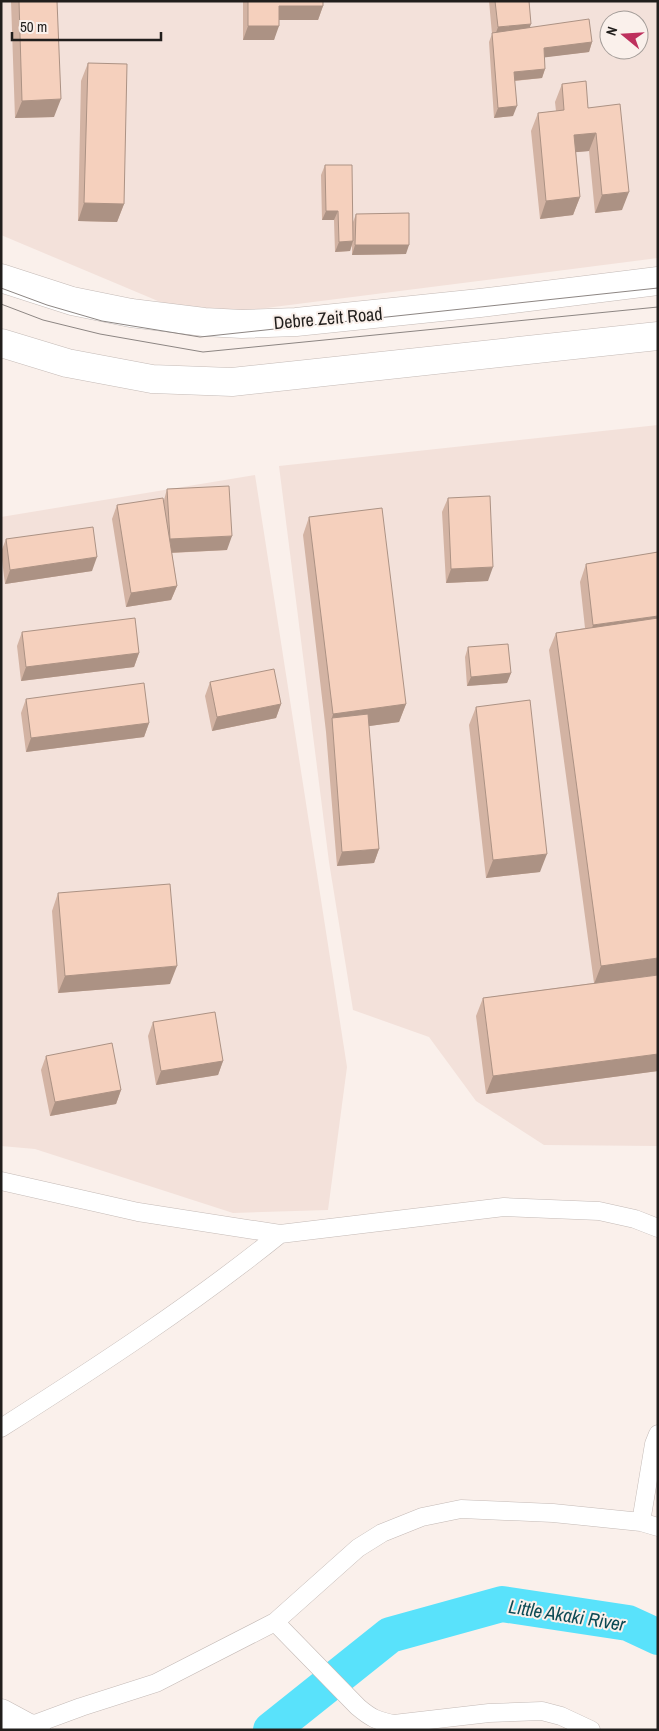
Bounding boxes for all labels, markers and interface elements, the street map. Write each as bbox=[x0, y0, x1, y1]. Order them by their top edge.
scale bar bbox=[12, 10, 161, 42]
north arrow bbox=[599, 10, 649, 60]
text: 50 m bbox=[20, 16, 47, 37]
text: N bbox=[602, 24, 621, 38]
street label: Debre Zeit Road bbox=[273, 301, 383, 335]
water label: Little Akaki River bbox=[507, 1593, 628, 1637]

